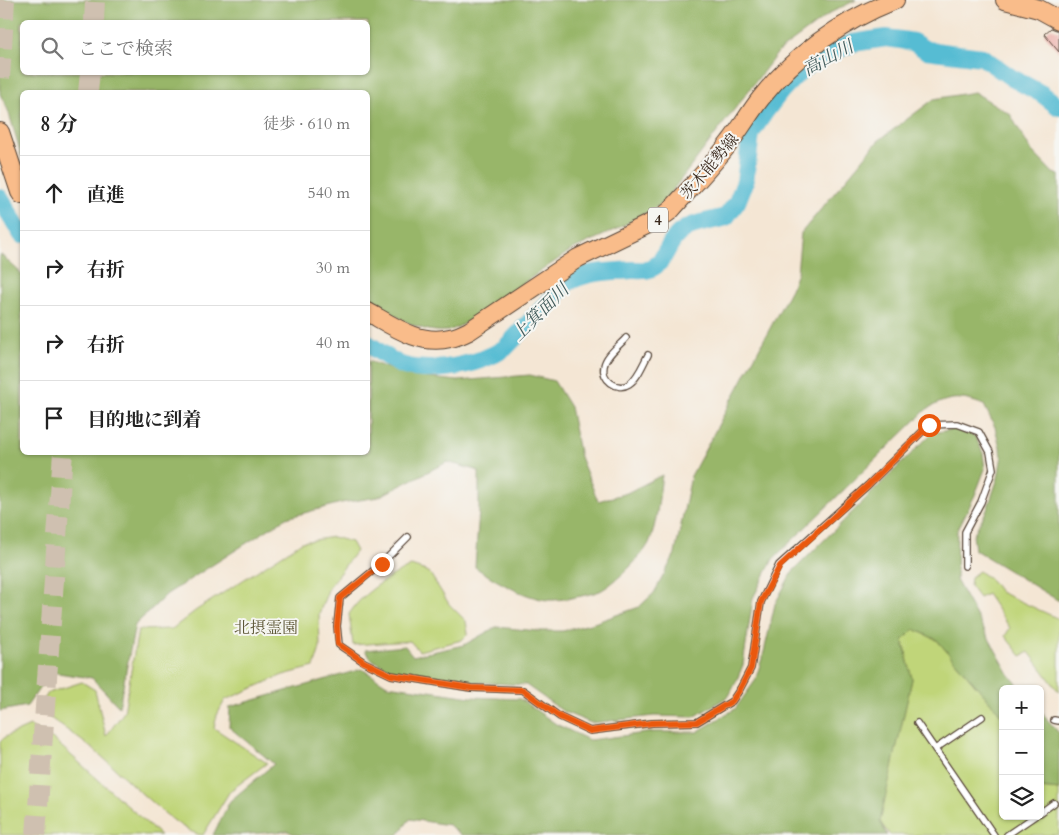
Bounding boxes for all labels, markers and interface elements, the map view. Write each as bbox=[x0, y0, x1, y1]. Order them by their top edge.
search box bbox=[20, 20, 370, 75]
icon: search bbox=[38, 34, 66, 62]
water label: 高山川 bbox=[799, 34, 860, 82]
text: ここで検索 bbox=[78, 36, 173, 62]
text: 8 分 bbox=[40, 110, 77, 139]
text: 徒歩 · 610 m bbox=[263, 113, 350, 135]
street label: 茨木能勢線 bbox=[676, 129, 744, 204]
icon: ahead bbox=[40, 179, 68, 207]
text: 直進 bbox=[87, 182, 125, 208]
text: 540 m bbox=[308, 182, 350, 204]
road number: 4 bbox=[648, 208, 668, 232]
icon: right bbox=[40, 254, 68, 282]
text: 右折 bbox=[87, 257, 125, 283]
text: 30 m bbox=[316, 257, 350, 279]
water label: 上箕面川 bbox=[506, 277, 576, 347]
icon: right bbox=[40, 329, 68, 357]
text: 右折 bbox=[87, 332, 125, 358]
text: 40 m bbox=[316, 332, 350, 354]
icon: arrive bbox=[40, 404, 68, 432]
text: 目的地に到着 bbox=[87, 407, 201, 433]
route start bbox=[918, 414, 941, 437]
route end bbox=[371, 553, 394, 576]
park label: 北摂霊園 bbox=[234, 617, 298, 639]
map controls bbox=[999, 685, 1044, 820]
button: + bbox=[999, 685, 1044, 730]
button: − bbox=[999, 730, 1044, 775]
button: layers bbox=[999, 775, 1044, 820]

